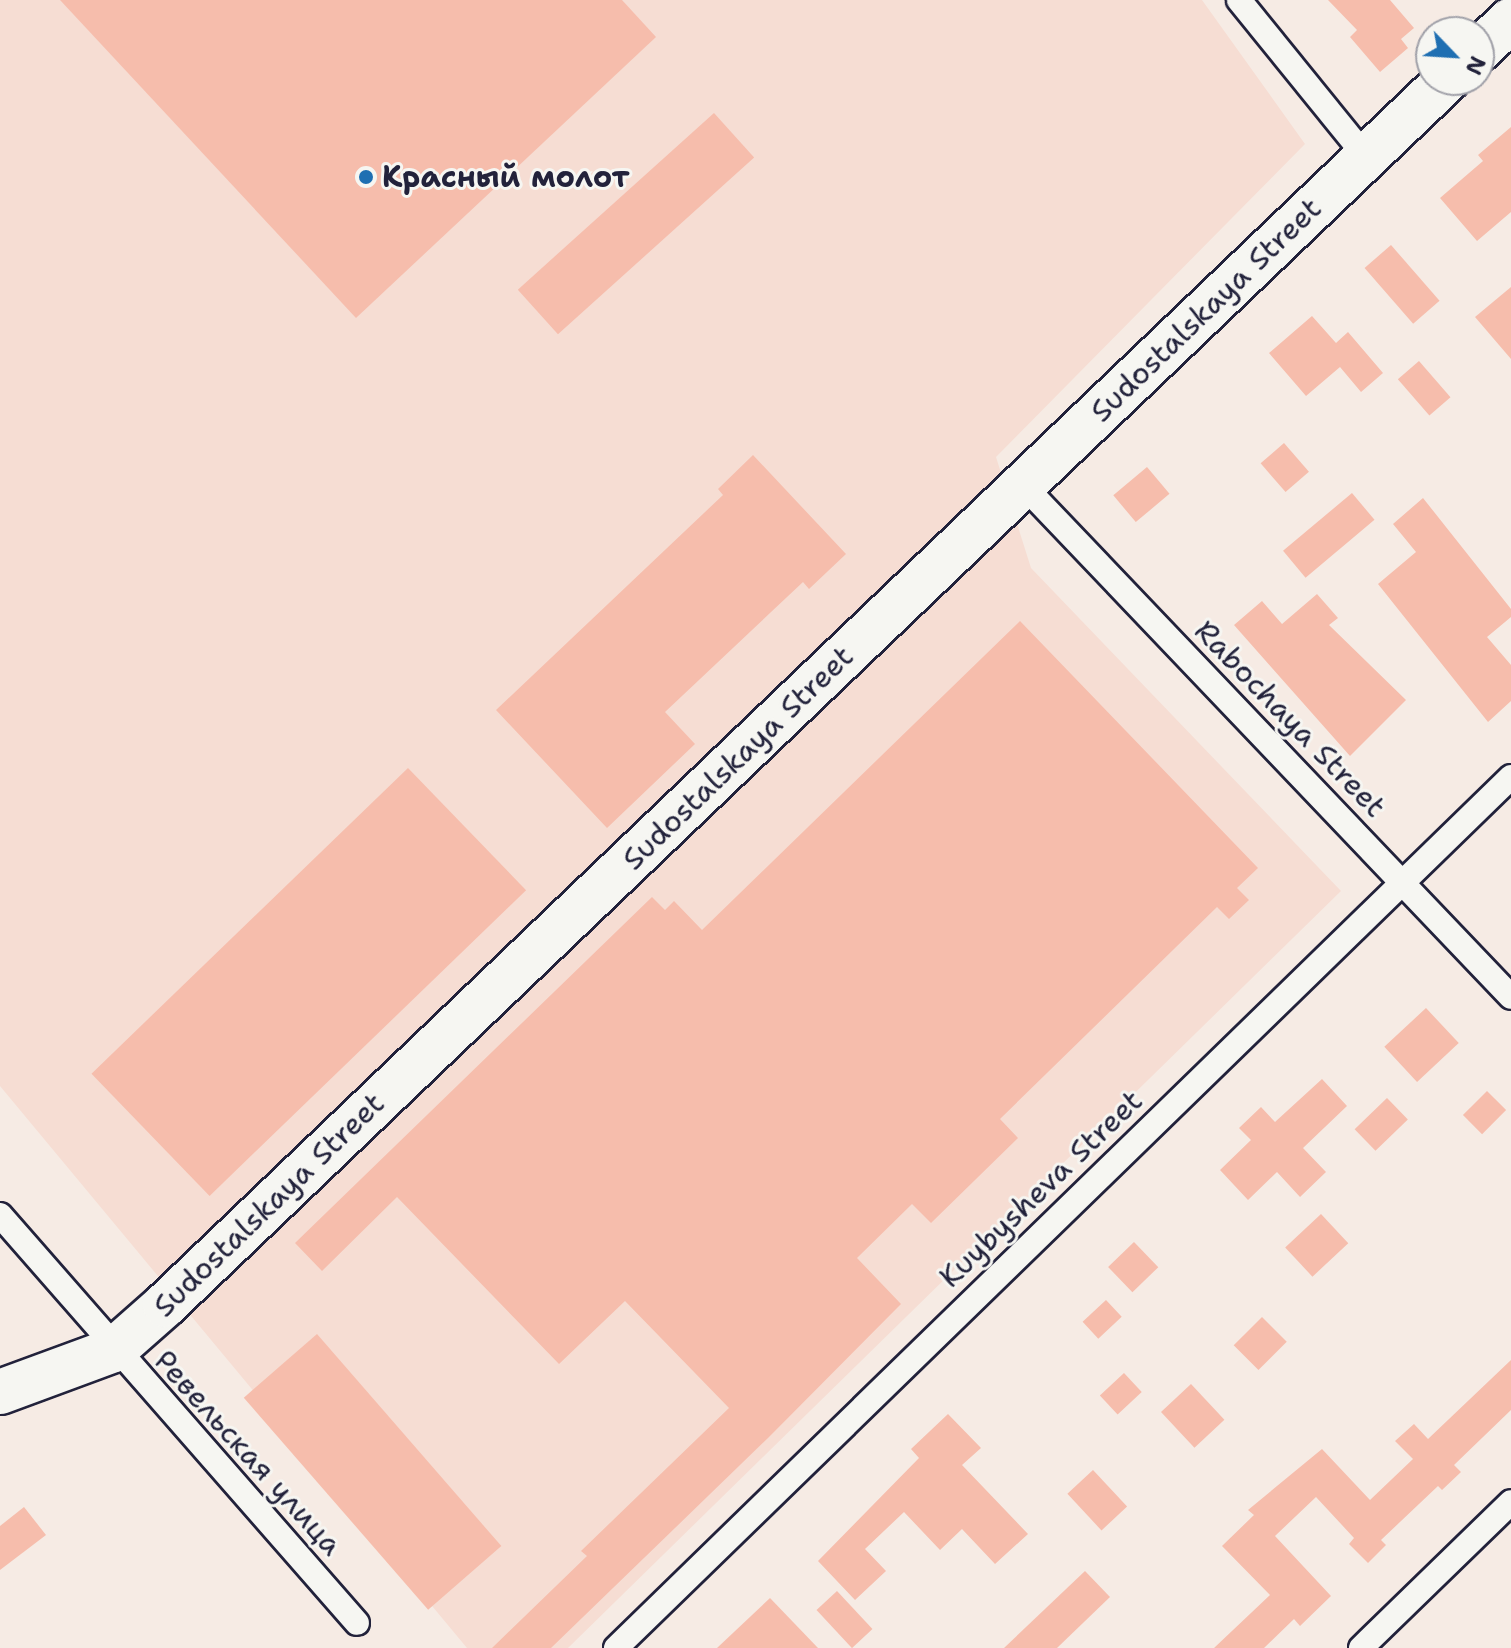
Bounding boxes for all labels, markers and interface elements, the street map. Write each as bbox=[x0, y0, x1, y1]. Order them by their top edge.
north arrow bbox=[1415, 16, 1495, 96]
text: N bbox=[1459, 51, 1492, 80]
place label: Красный молот bbox=[382, 159, 629, 195]
marker: Красный молот bbox=[357, 168, 375, 186]
street label: Sudostalskaya Street bbox=[1083, 190, 1329, 430]
street label: Rabochaya Street bbox=[1187, 613, 1393, 825]
street label: Sudostalskaya Street bbox=[615, 638, 861, 878]
street label: Kuybysheva Street bbox=[932, 1083, 1150, 1295]
street label: Sudostalskaya Street bbox=[146, 1085, 392, 1325]
street label: Ревельская улица bbox=[146, 1343, 350, 1563]

